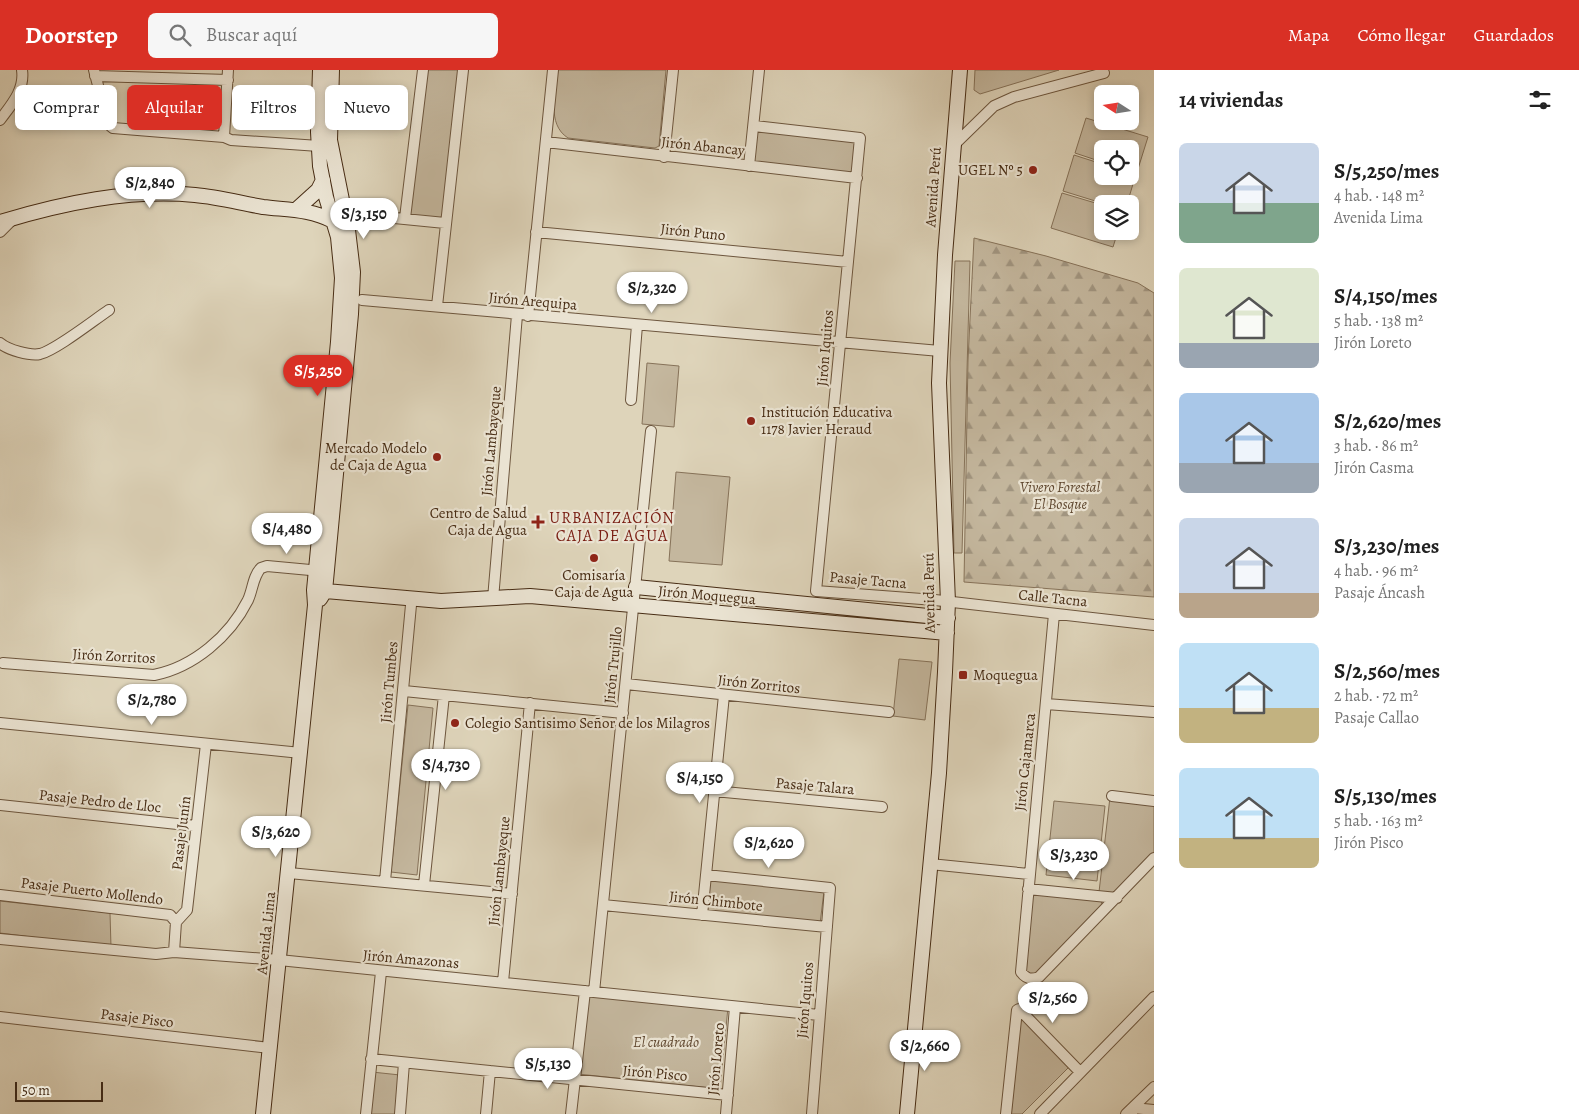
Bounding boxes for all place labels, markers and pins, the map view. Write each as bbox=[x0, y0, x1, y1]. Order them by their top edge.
place label: UGEL Nº 5 bbox=[958, 160, 1023, 180]
marker: UGEL Nº 5 bbox=[1027, 164, 1039, 176]
pin: S/2,840 bbox=[104, 166, 196, 209]
pin: S/3,150 bbox=[318, 198, 410, 240]
pin: S/2,320 bbox=[606, 272, 698, 314]
pin: S/5,250 bbox=[272, 354, 364, 397]
place label: Institución Educativa 1178 Javier Heraud bbox=[761, 402, 892, 439]
marker: Institución Educativa 1178 Javier Heraud bbox=[745, 415, 757, 427]
place label: Mercado Modelo de Caja de Agua bbox=[325, 438, 427, 475]
marker: Mercado Modelo de Caja de Agua bbox=[431, 451, 443, 463]
place label: Centro de Salud Caja de Agua bbox=[430, 503, 528, 540]
pin: S/4,480 bbox=[241, 512, 333, 555]
marker: Centro de Salud Caja de Agua bbox=[531, 515, 545, 529]
marker: Comisaría Caja de Agua bbox=[588, 552, 600, 564]
place label: Comisaría Caja de Agua bbox=[554, 565, 634, 602]
place label: Moquegua bbox=[973, 665, 1038, 685]
marker: Moquegua bbox=[957, 669, 969, 681]
pin: S/2,780 bbox=[106, 684, 198, 726]
place label: Colegio Santisimo Señor de los Milagros bbox=[465, 713, 710, 733]
marker: Colegio Santisimo Señor de los Milagros bbox=[449, 717, 461, 729]
pin: S/4,730 bbox=[400, 748, 492, 791]
pin: S/4,150 bbox=[654, 762, 746, 804]
pin: S/3,620 bbox=[230, 816, 322, 858]
pin: S/2,620 bbox=[723, 826, 815, 869]
pin: S/3,230 bbox=[1028, 838, 1120, 881]
pin: S/2,560 bbox=[1007, 982, 1099, 1024]
pin: S/2,660 bbox=[879, 1030, 971, 1072]
pin: S/5,130 bbox=[502, 1048, 594, 1090]

